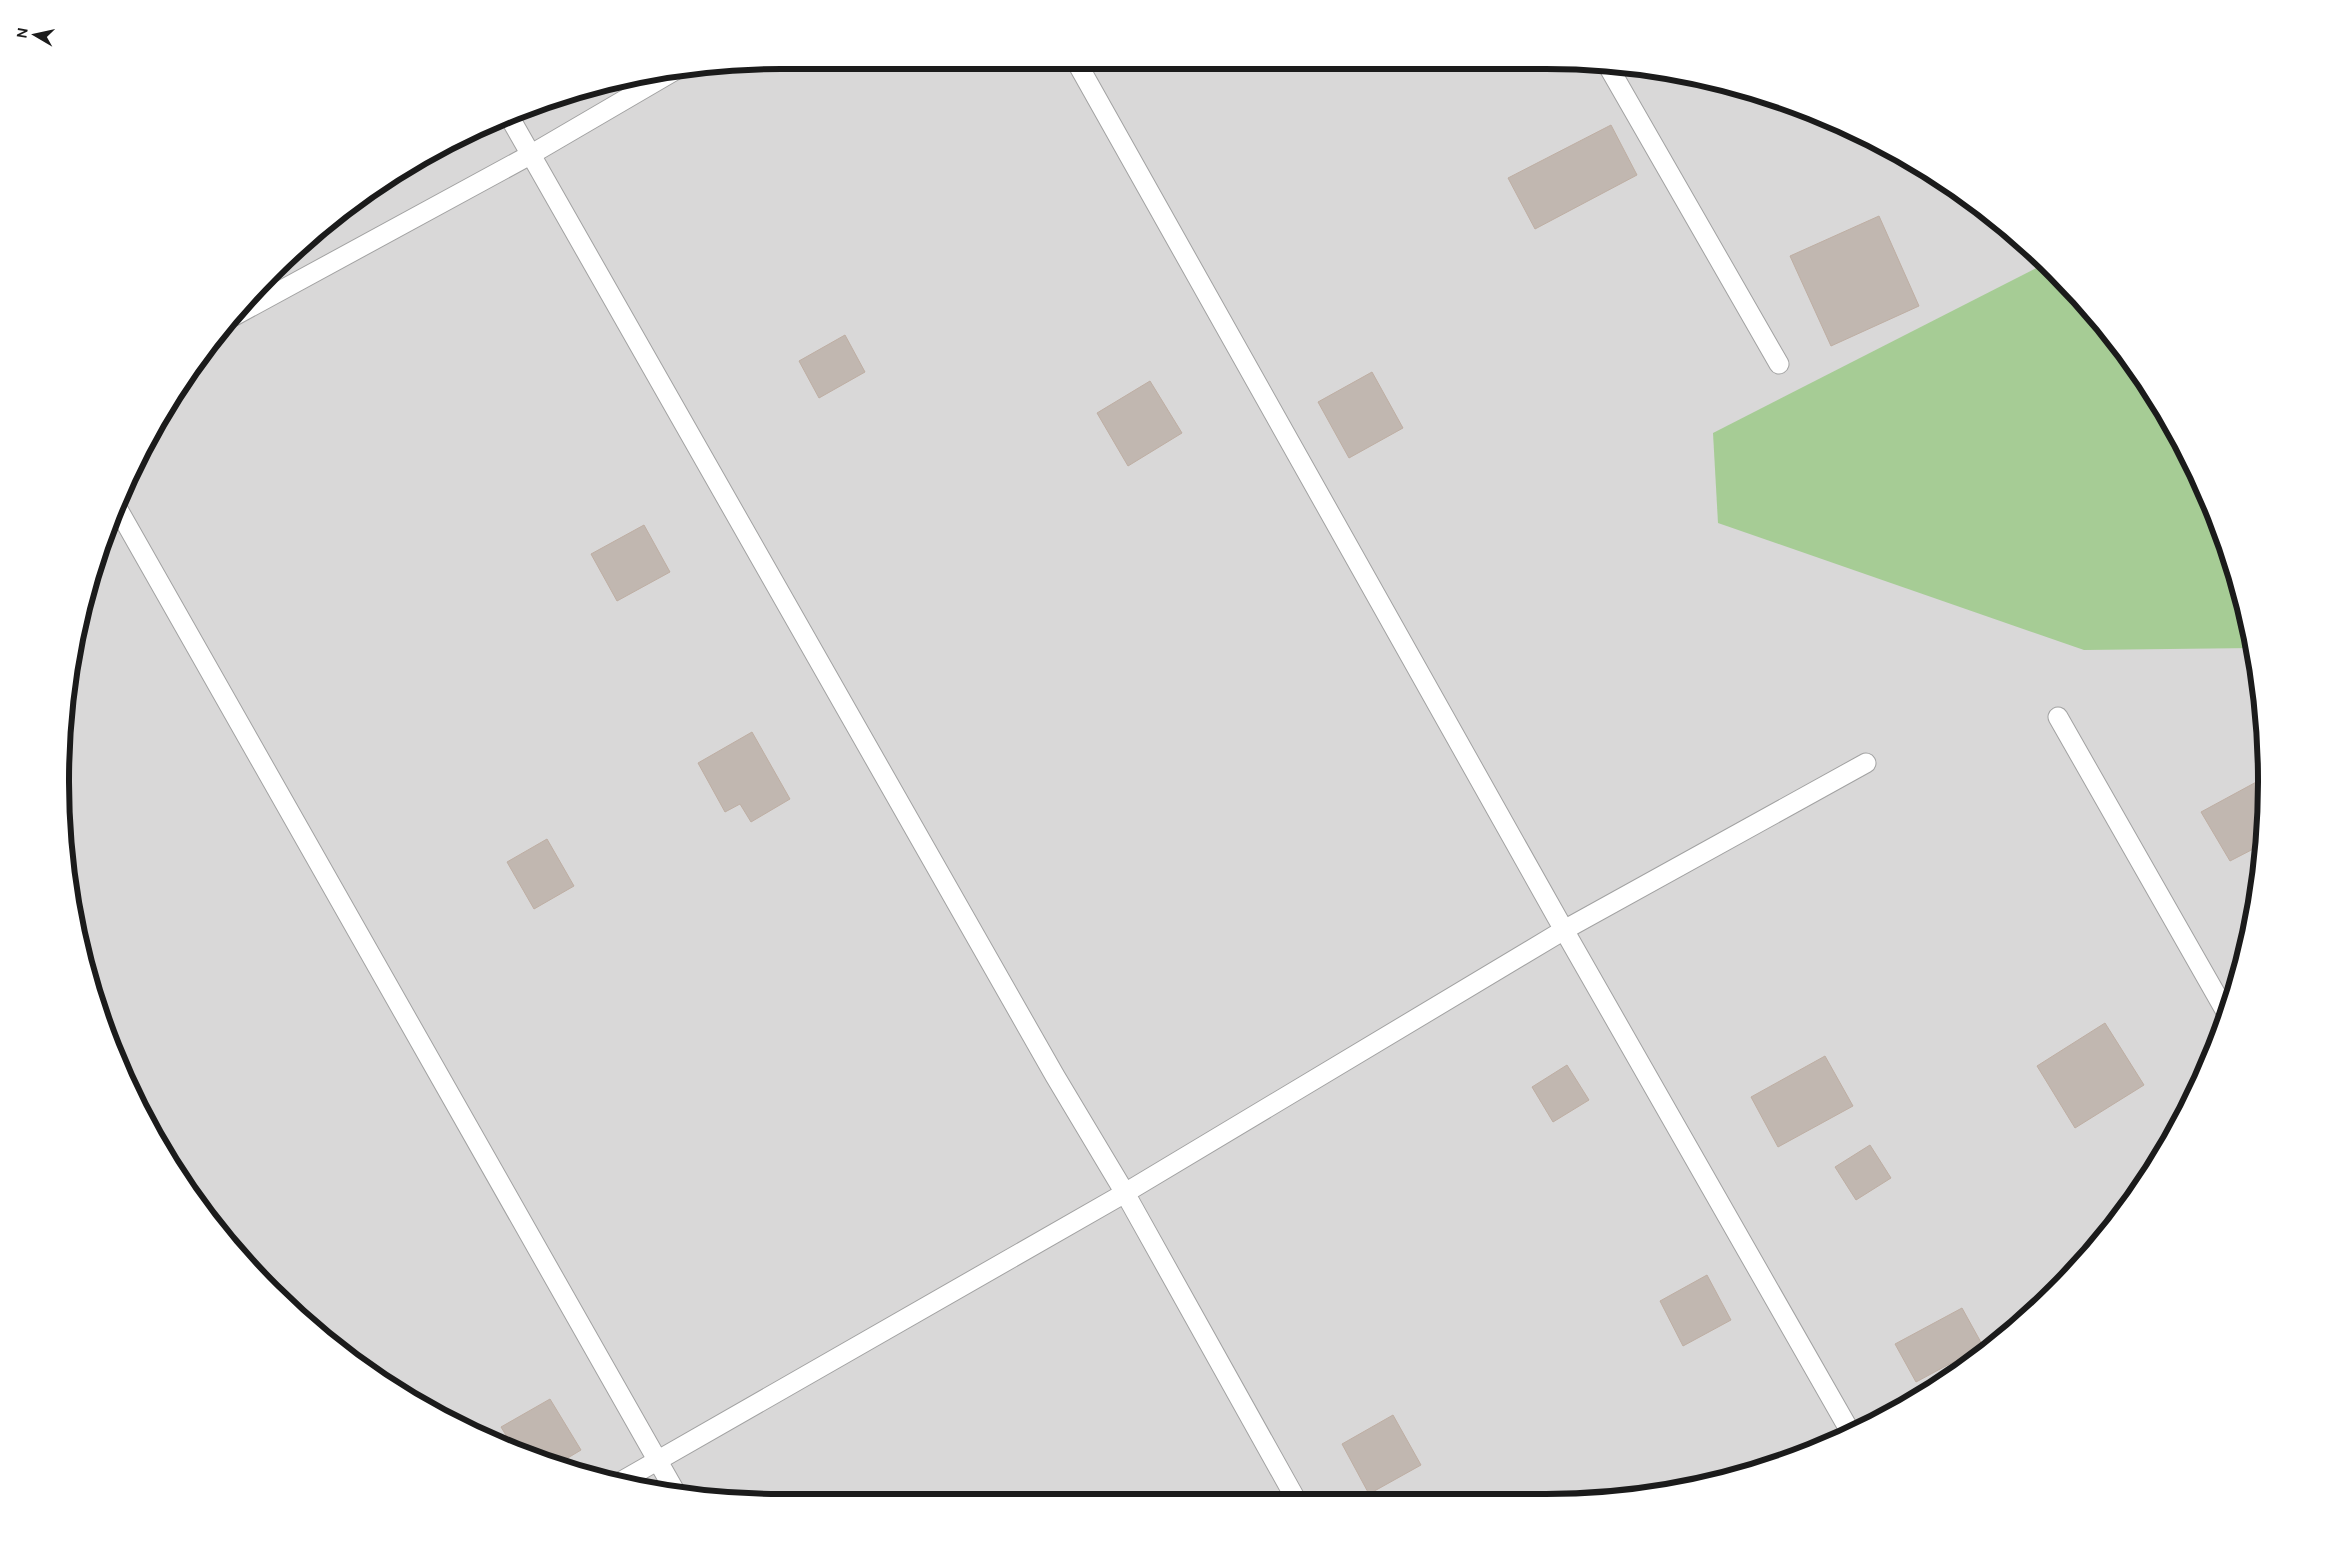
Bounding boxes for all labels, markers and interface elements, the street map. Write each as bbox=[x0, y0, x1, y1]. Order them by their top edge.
north arrow bbox=[10, 10, 60, 60]
text: N bbox=[12, 27, 32, 39]

